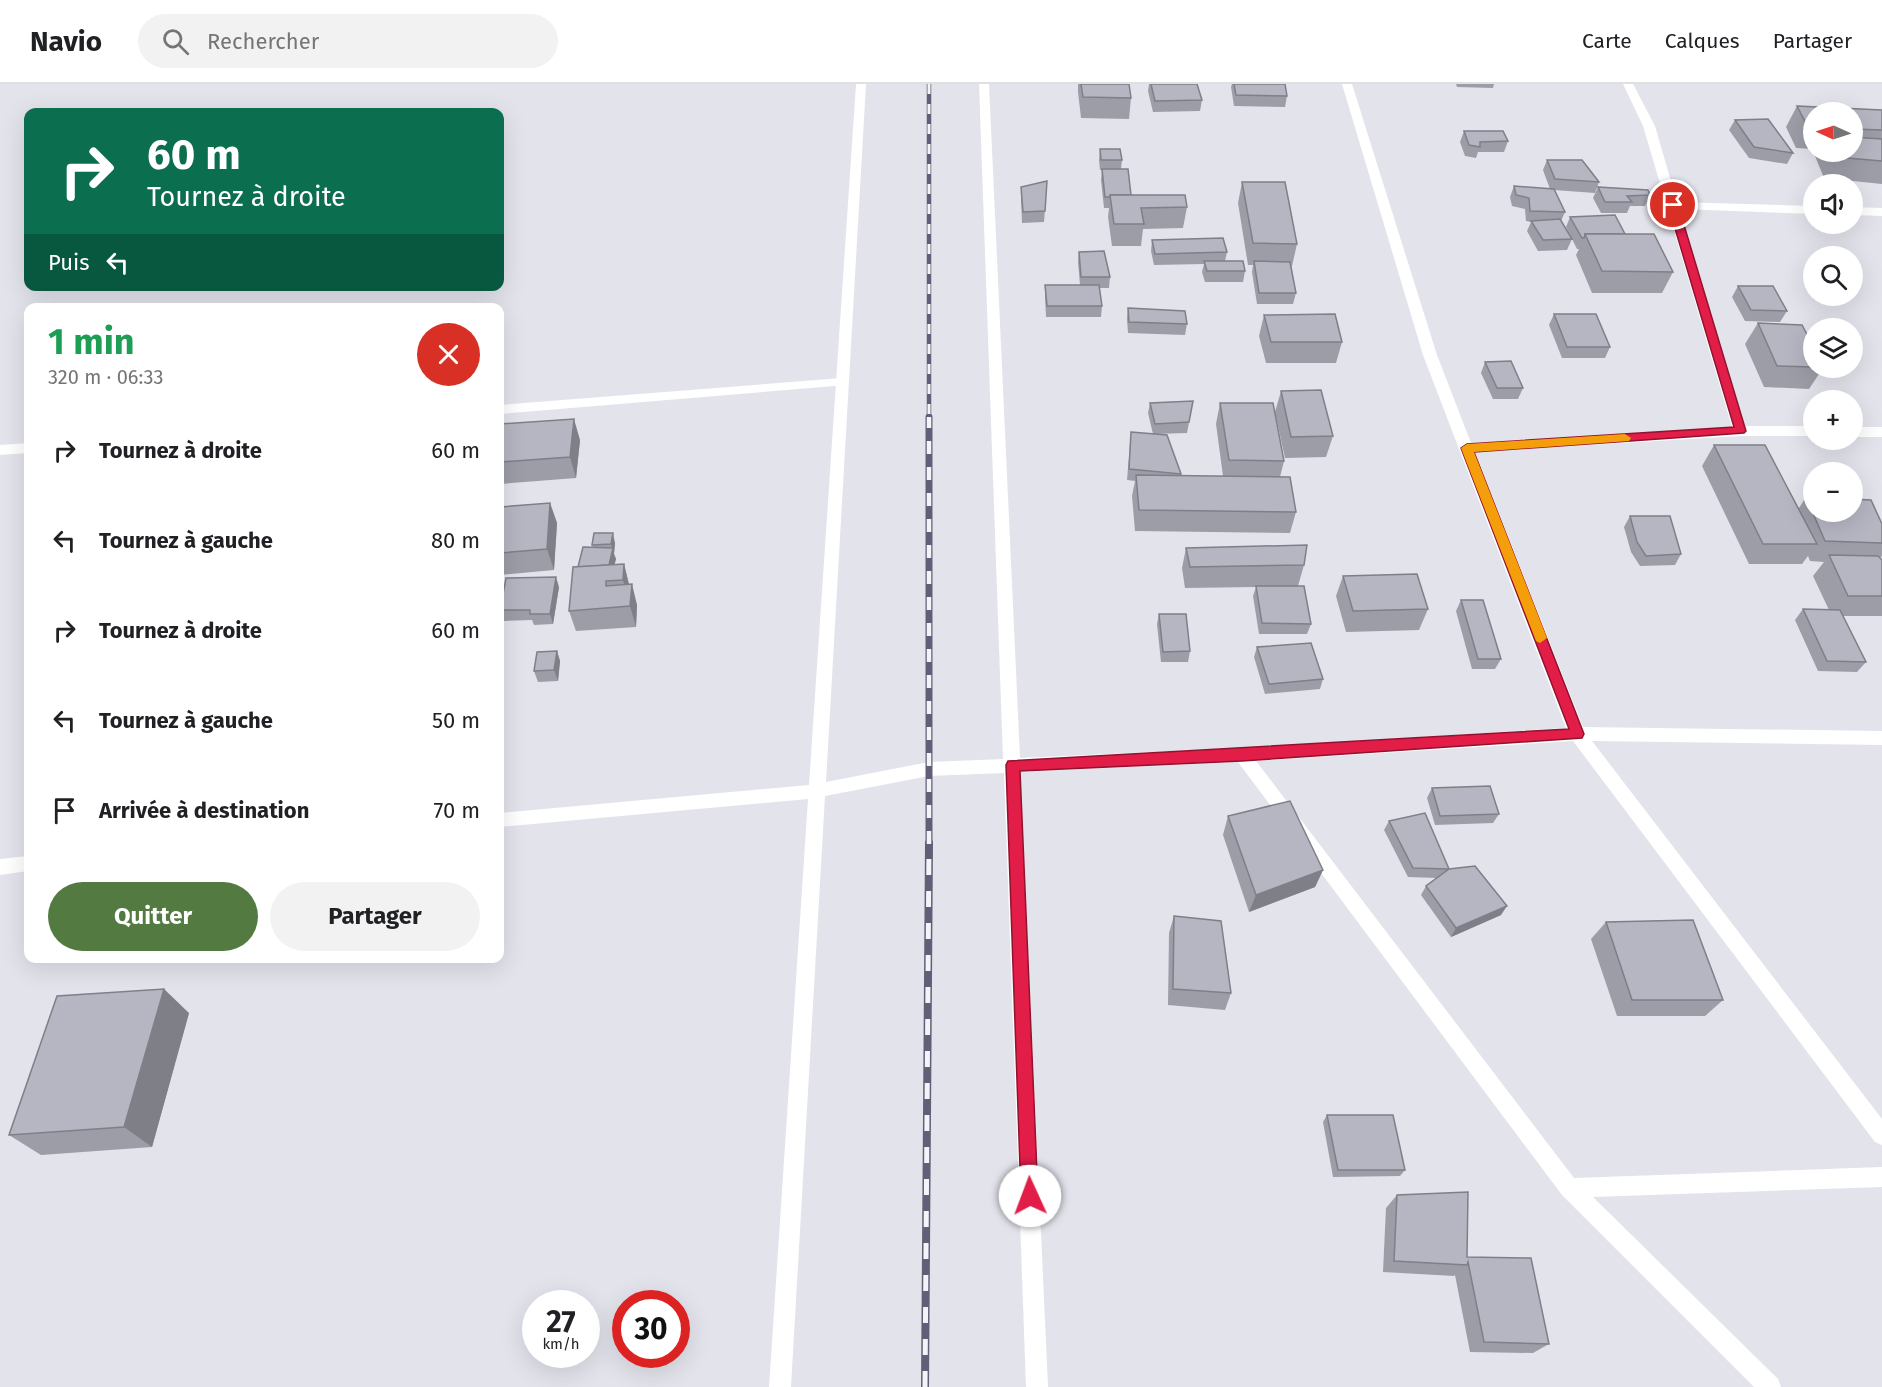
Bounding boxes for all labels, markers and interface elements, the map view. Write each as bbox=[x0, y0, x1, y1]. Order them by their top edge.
search box bbox=[138, 14, 558, 68]
text: Navio bbox=[30, 25, 102, 58]
icon: search bbox=[159, 25, 192, 58]
text: Rechercher bbox=[207, 28, 319, 55]
text: Carte bbox=[1582, 28, 1632, 54]
text: Calques bbox=[1665, 28, 1740, 54]
text: Partager bbox=[1773, 28, 1852, 54]
north arrow bbox=[1803, 102, 1863, 162]
map controls bbox=[1803, 102, 1863, 522]
text: 60 m bbox=[147, 130, 241, 180]
icon: right bbox=[48, 132, 126, 210]
button: sound bbox=[1803, 174, 1863, 234]
pin bbox=[1647, 179, 1698, 230]
text: Tournez à droite bbox=[147, 181, 346, 213]
icon: arrive bbox=[1656, 188, 1689, 221]
icon: left bbox=[101, 246, 134, 279]
button: search bbox=[1803, 246, 1863, 306]
text: Puis bbox=[48, 249, 89, 276]
button: layers bbox=[1803, 318, 1863, 378]
text: 1 min bbox=[48, 320, 135, 364]
button: close bbox=[417, 323, 480, 386]
text: 320 m · 06:33 bbox=[48, 365, 163, 389]
button: + bbox=[1803, 390, 1863, 450]
icon: right bbox=[48, 434, 81, 467]
text: Tournez à droite bbox=[99, 437, 262, 464]
text: 60 m bbox=[431, 437, 480, 464]
button: − bbox=[1803, 462, 1863, 522]
icon: left bbox=[48, 524, 81, 557]
text: Tournez à gauche bbox=[99, 527, 273, 554]
text: 80 m bbox=[431, 527, 480, 554]
icon: right bbox=[48, 614, 81, 647]
text: Tournez à droite bbox=[99, 617, 262, 644]
text: 60 m bbox=[431, 617, 480, 644]
icon: left bbox=[48, 704, 81, 737]
text: Tournez à gauche bbox=[99, 707, 273, 734]
text: 50 m bbox=[432, 707, 480, 734]
icon: arrive bbox=[48, 794, 81, 827]
text: Arrivée à destination bbox=[99, 797, 309, 824]
text: 70 m bbox=[434, 797, 480, 824]
button: Quitter bbox=[48, 882, 258, 951]
button: Partager bbox=[270, 882, 480, 951]
position arrow bbox=[998, 1164, 1062, 1228]
speed limit sign: 30 bbox=[612, 1290, 690, 1368]
text: 27 bbox=[546, 1304, 576, 1340]
text: km/h bbox=[542, 1335, 580, 1353]

